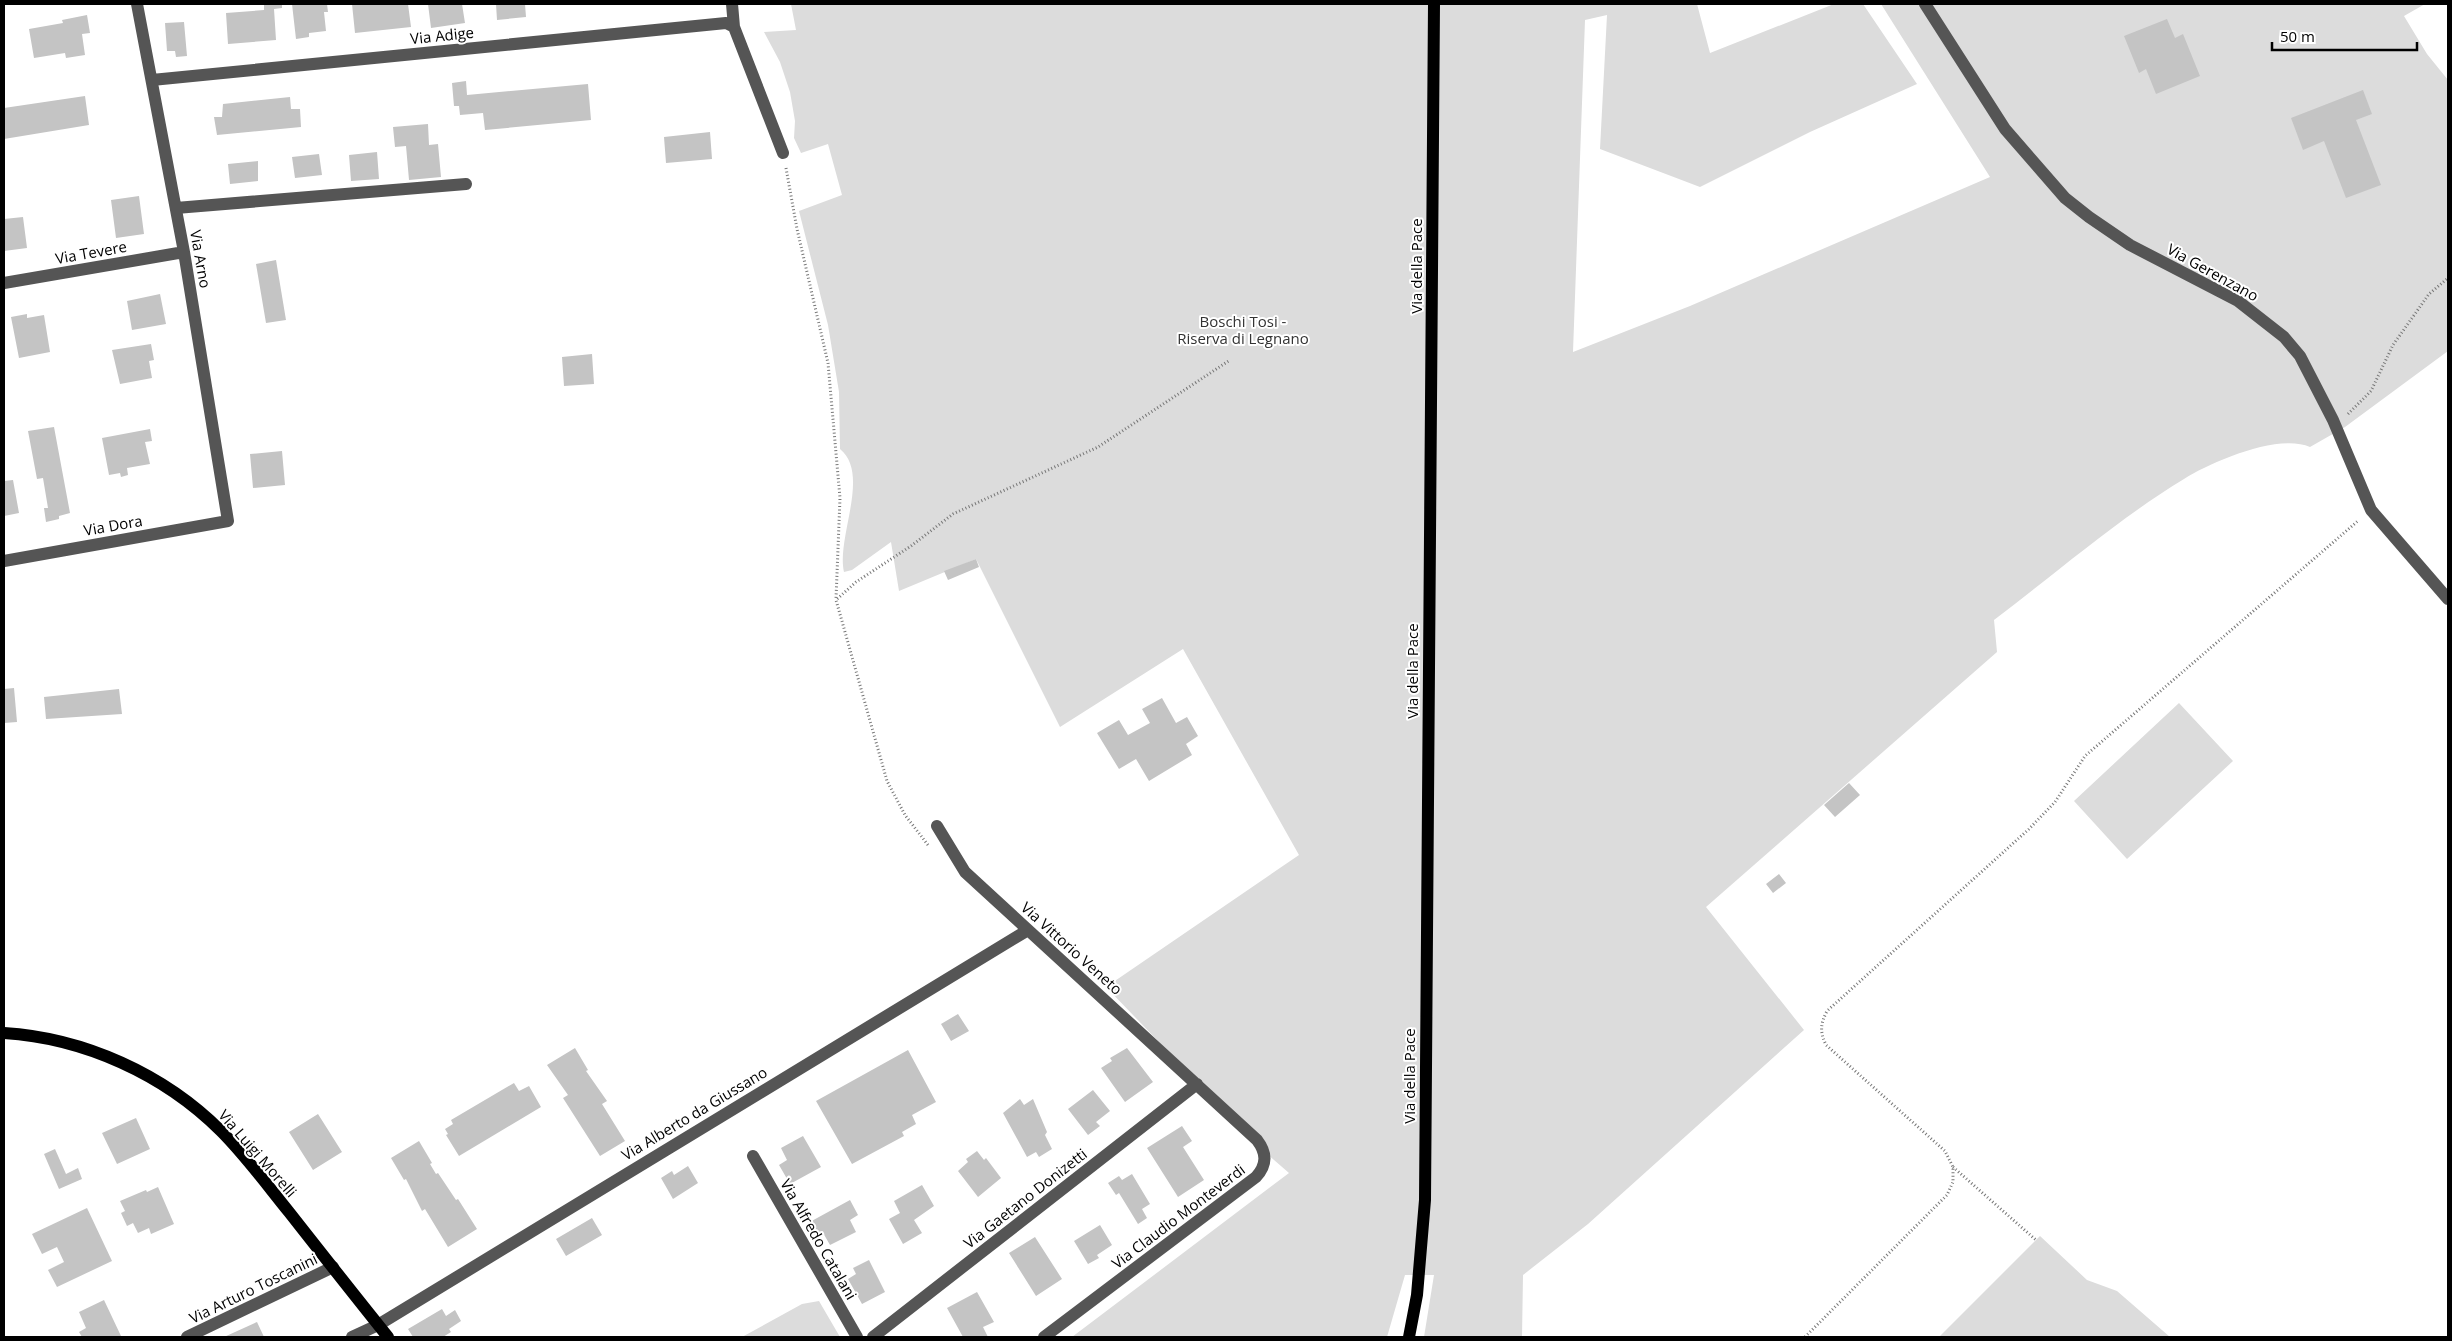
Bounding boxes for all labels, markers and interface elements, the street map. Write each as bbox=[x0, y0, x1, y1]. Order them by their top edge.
scale bar bbox=[2272, 20, 2417, 52]
street label: Via Adige bbox=[409, 22, 475, 48]
text: 50 m bbox=[2280, 26, 2315, 46]
street label: Via della Pace bbox=[1406, 218, 1426, 314]
street label: Via Arno bbox=[186, 228, 216, 290]
street label: Via Tevere bbox=[54, 236, 128, 268]
street label: Via Gerenzano bbox=[2164, 239, 2262, 305]
park label: Boschi Tosi - Riserva di Legnano bbox=[1177, 311, 1309, 348]
street label: Via Dora bbox=[82, 510, 144, 540]
street label: Via della Pace bbox=[1402, 623, 1422, 719]
street label: Via Vittorio Veneto bbox=[1017, 897, 1127, 999]
street label: Via della Pace bbox=[1399, 1028, 1419, 1124]
street label: Via Alberto da Giussano bbox=[618, 1062, 770, 1164]
street label: Via Luigi Morelli bbox=[214, 1105, 302, 1201]
street label: Via Gaetano Donizetti bbox=[959, 1144, 1091, 1252]
street label: Via Claudio Monteverdi bbox=[1107, 1159, 1249, 1273]
street label: Via Alfredo Catalani bbox=[776, 1175, 862, 1303]
street label: Via Arturo Toscanini bbox=[186, 1248, 320, 1328]

